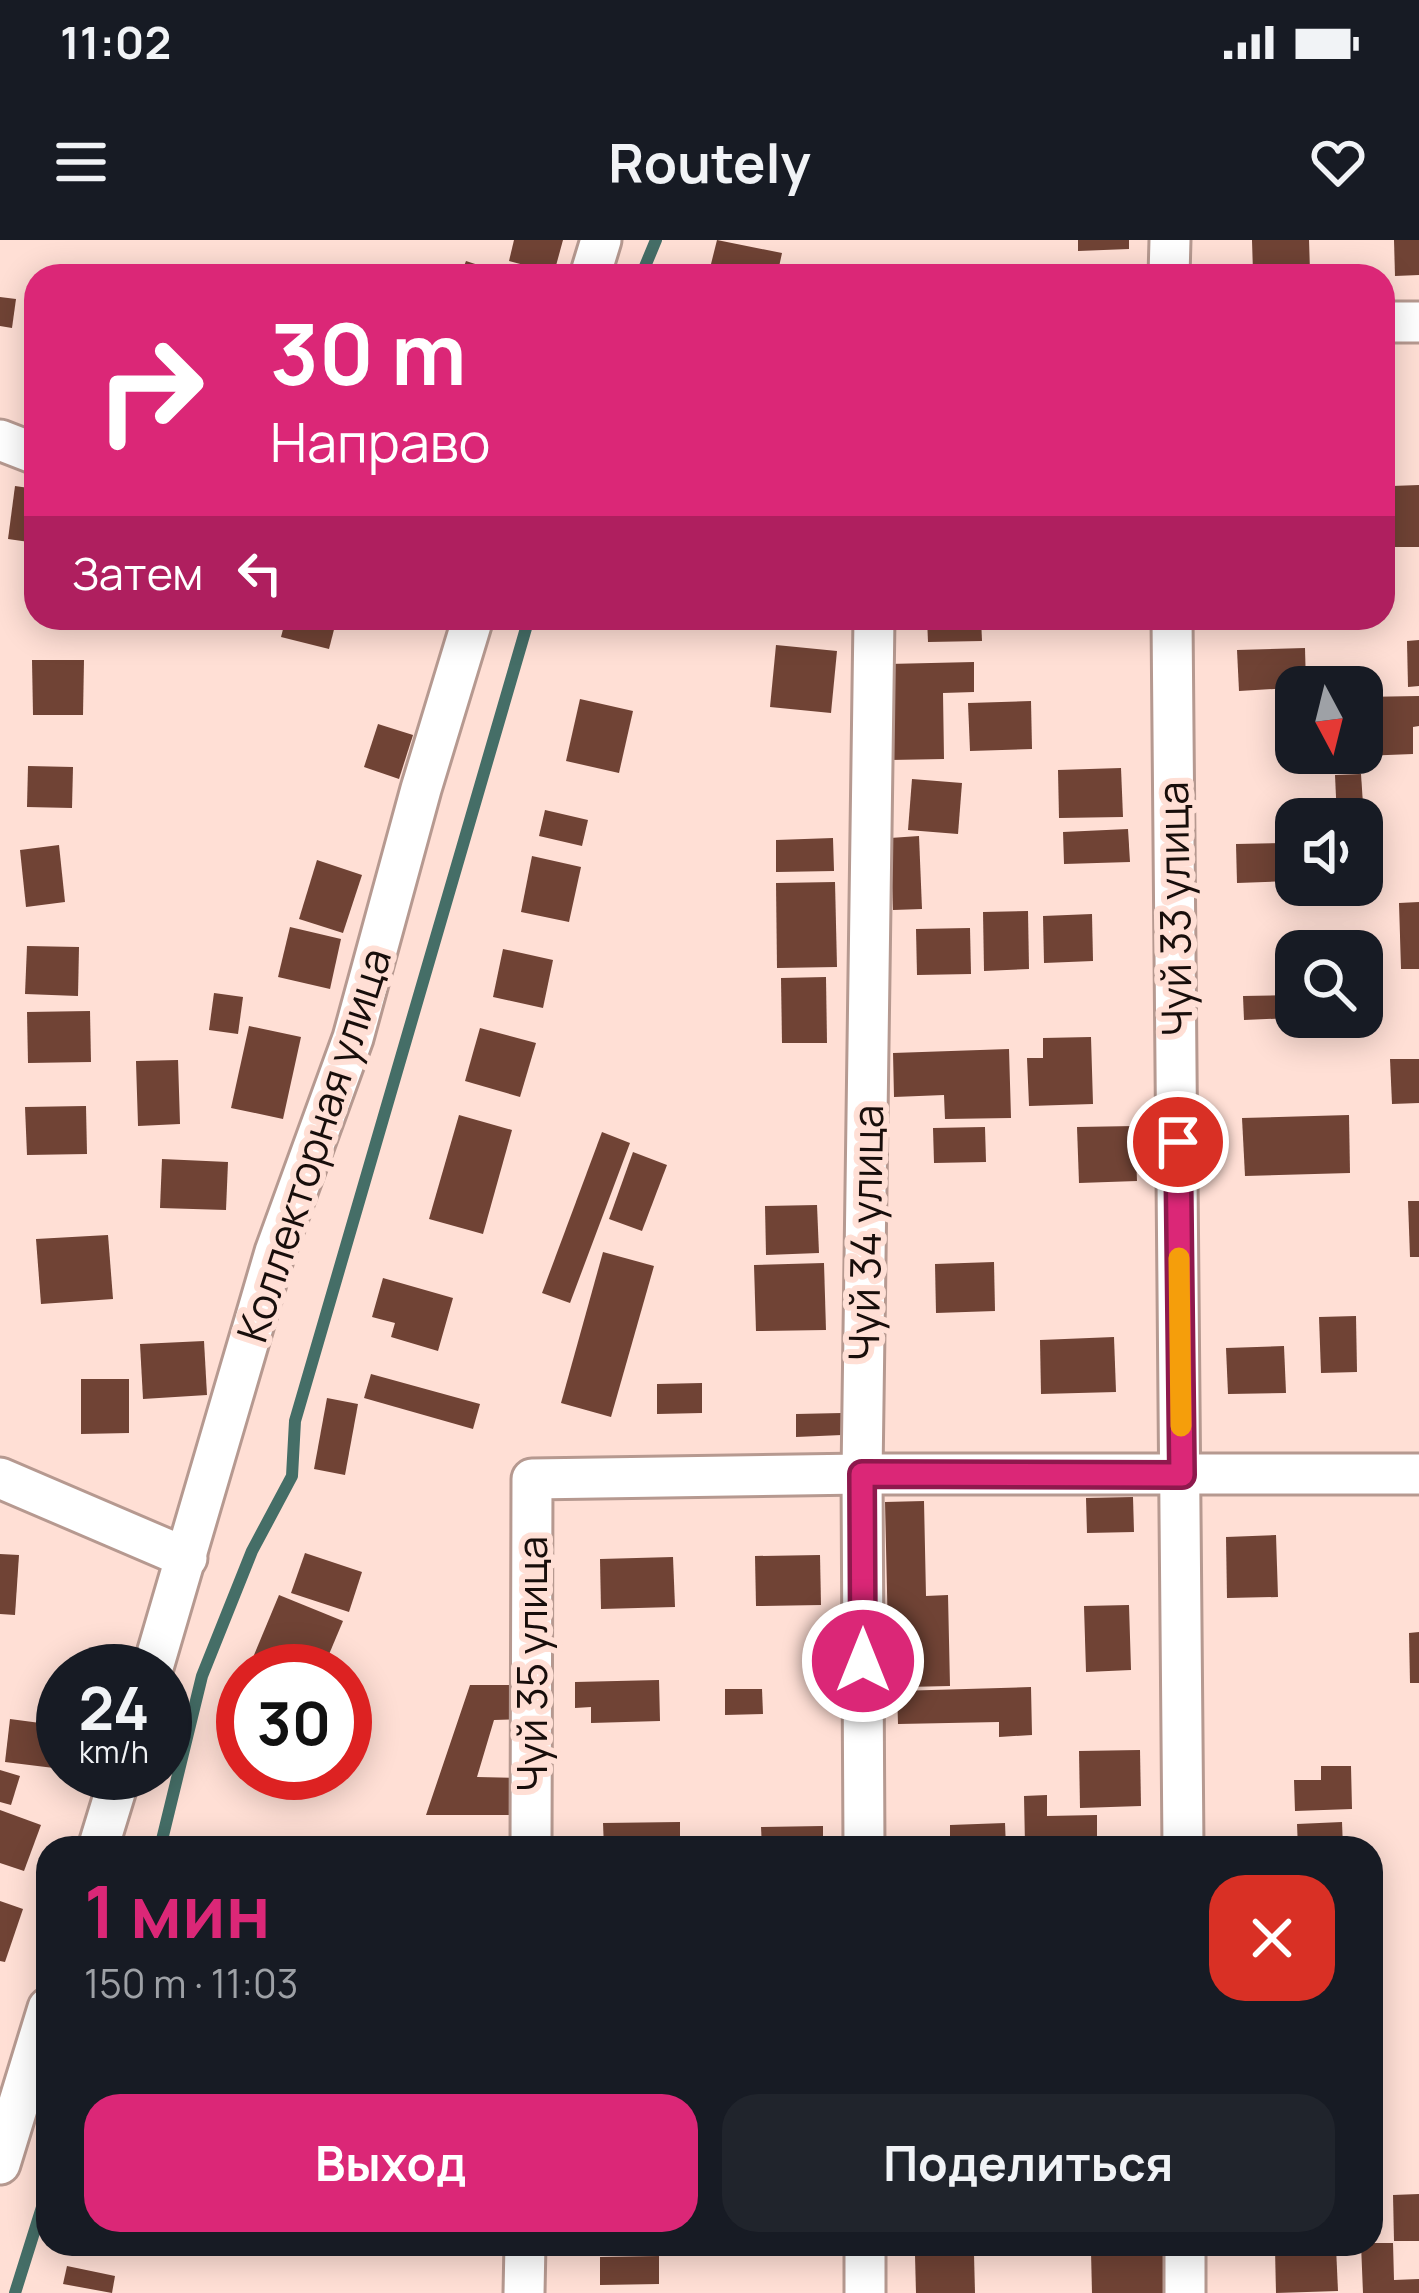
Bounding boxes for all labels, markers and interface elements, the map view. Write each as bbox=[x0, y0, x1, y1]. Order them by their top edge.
text: 11:02 bbox=[60, 11, 171, 73]
text: Routely bbox=[608, 125, 811, 199]
icon: menu bbox=[48, 129, 114, 195]
icon: heart bbox=[1305, 129, 1371, 195]
text: 30 m bbox=[270, 295, 466, 410]
icon: right bbox=[72, 312, 228, 468]
text: Направо bbox=[270, 404, 491, 478]
icon: left bbox=[227, 540, 293, 606]
text: Затем bbox=[72, 542, 203, 604]
north arrow bbox=[1275, 666, 1383, 774]
map controls bbox=[1275, 666, 1383, 1038]
street label: Чуй 33 улица bbox=[1143, 781, 1205, 1037]
button: sound bbox=[1275, 798, 1383, 906]
button: search bbox=[1275, 930, 1383, 1038]
street label: Коллекторная улица bbox=[222, 940, 404, 1349]
pin bbox=[1127, 1091, 1229, 1193]
street label: Чуй 34 улица bbox=[834, 1104, 896, 1362]
icon: arrive bbox=[1145, 1109, 1211, 1175]
street label: Чуй 35 улица bbox=[502, 1536, 560, 1792]
position arrow bbox=[800, 1598, 926, 1724]
speed limit sign: 30 bbox=[216, 1644, 372, 1800]
text: 24 bbox=[78, 1666, 150, 1748]
text: km/h bbox=[79, 1731, 149, 1772]
text: 1 мин bbox=[84, 1861, 271, 1960]
button: close bbox=[1209, 1875, 1335, 2001]
text: 150 m · 11:03 bbox=[84, 1956, 298, 2010]
button: Выход bbox=[84, 2094, 698, 2232]
button: Поделиться bbox=[722, 2094, 1335, 2232]

